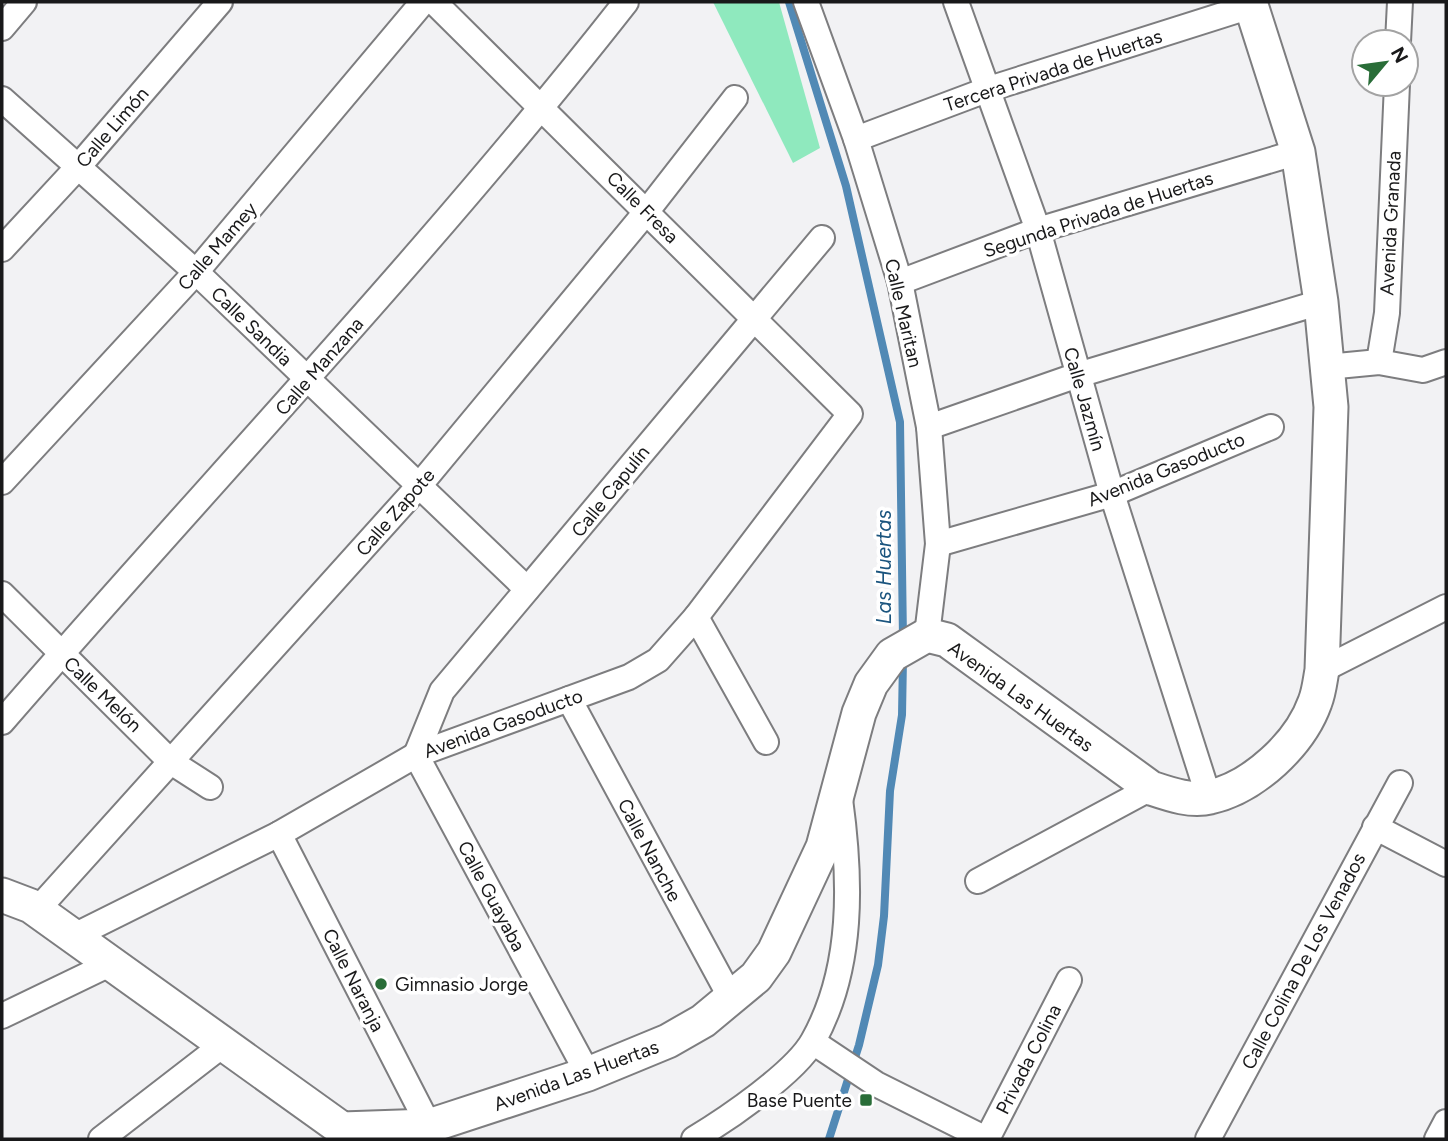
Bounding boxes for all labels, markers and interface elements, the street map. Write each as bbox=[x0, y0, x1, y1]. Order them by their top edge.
street label: Tercera Privada de Huertas bbox=[941, 24, 1165, 117]
north arrow bbox=[1350, 28, 1420, 98]
text: N bbox=[1386, 43, 1413, 67]
street label: Calle Limón bbox=[71, 82, 154, 172]
street label: Avenida Granada bbox=[1375, 150, 1406, 296]
street label: Segunda Privada de Huertas bbox=[980, 166, 1216, 263]
street label: Calle Fresa bbox=[602, 167, 683, 248]
street label: Calle Mamey bbox=[173, 198, 262, 295]
street label: Calle Maritan bbox=[880, 257, 927, 370]
street label: Calle Sandia bbox=[206, 282, 297, 371]
street label: Calle Manzana bbox=[271, 313, 368, 420]
street label: Calle Jazmín bbox=[1059, 345, 1110, 454]
street label: Avenida Gasoducto bbox=[1084, 427, 1248, 511]
street label: Calle Capulín bbox=[566, 441, 654, 542]
street label: Calle Zapote bbox=[351, 464, 440, 561]
water label: Las Huertas bbox=[871, 510, 896, 624]
street label: Avenida Las Huertas bbox=[944, 636, 1098, 757]
street label: Calle Melón bbox=[59, 652, 146, 737]
street label: Avenida Gasoducto bbox=[421, 684, 586, 763]
street label: Calle Nanche bbox=[613, 795, 686, 906]
street label: Calle Guayaba bbox=[453, 837, 530, 955]
street label: Calle Colina De Los Venados bbox=[1237, 849, 1370, 1073]
street label: Calle Naranja bbox=[318, 925, 389, 1036]
place label: Gimnasio Jorge bbox=[395, 973, 528, 996]
marker: Gimnasio Jorge bbox=[373, 976, 389, 992]
street label: Privada Colina bbox=[991, 1000, 1066, 1118]
street label: Avenida Las Huertas bbox=[491, 1035, 662, 1116]
place label: Base Puente bbox=[747, 1089, 852, 1112]
marker: Base Puente bbox=[858, 1092, 874, 1108]

